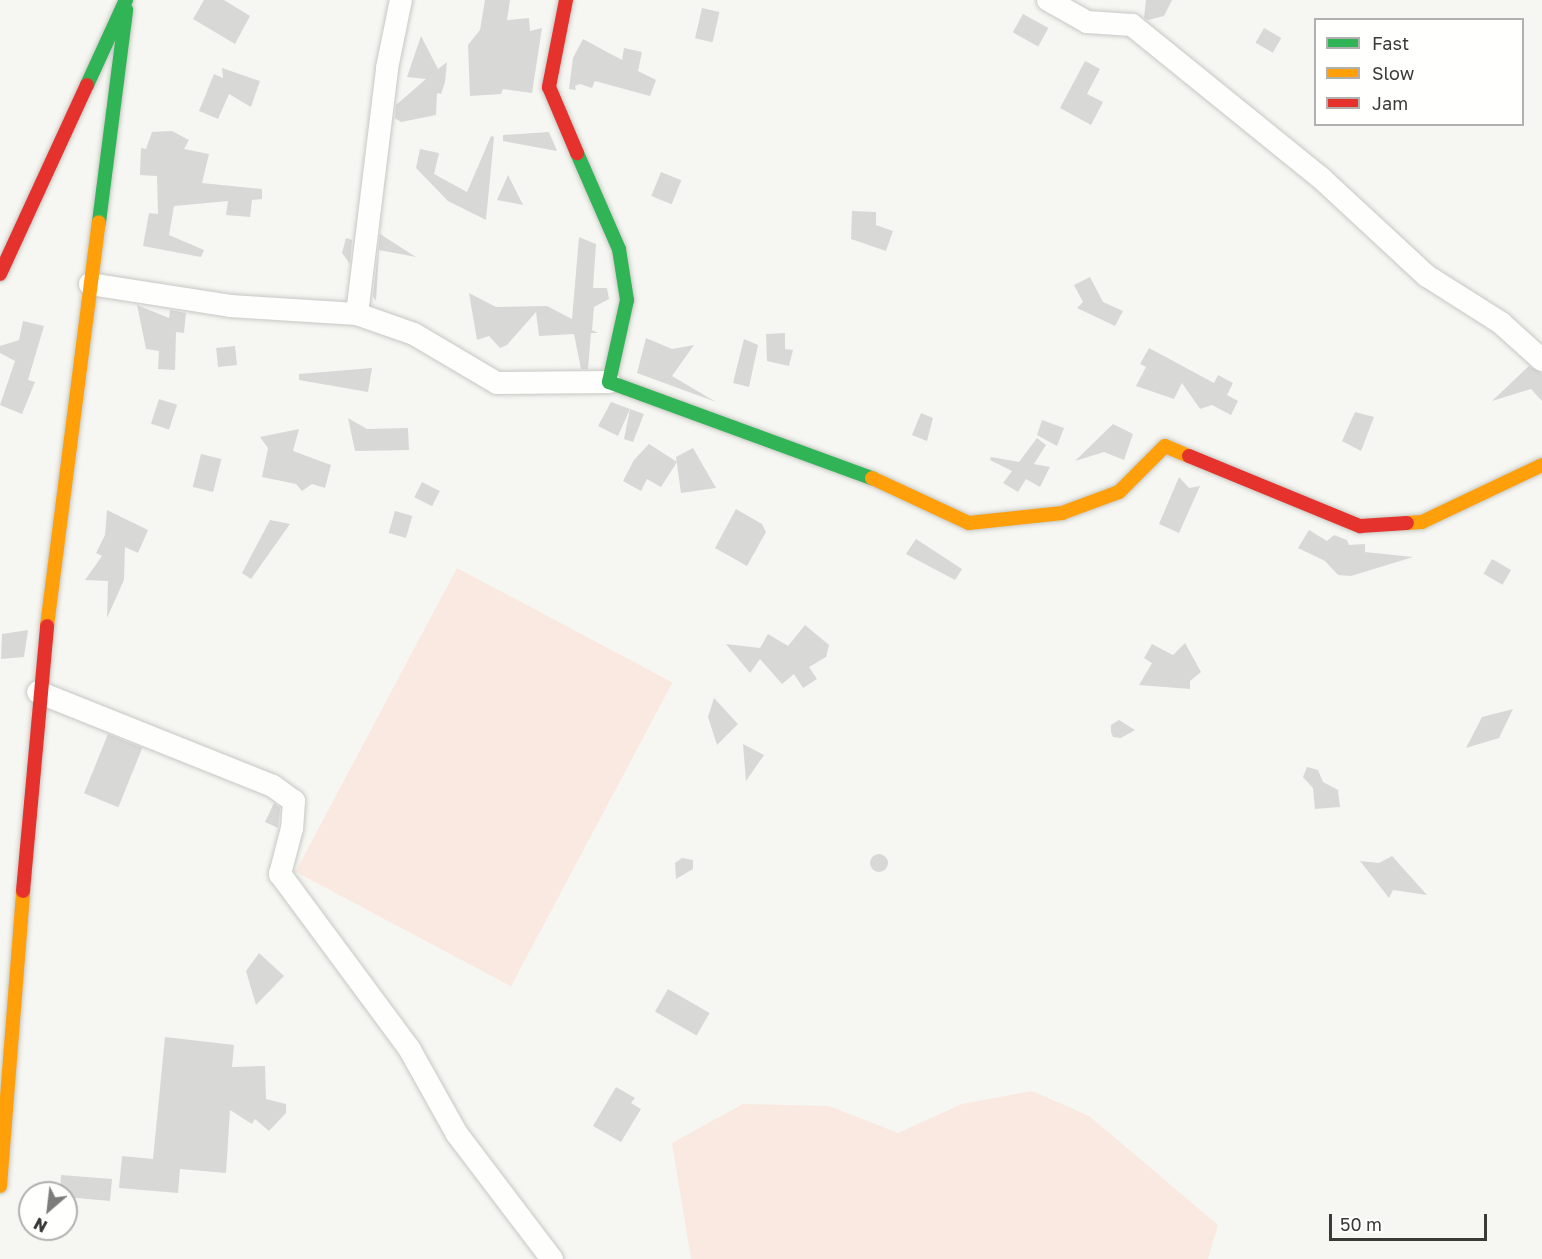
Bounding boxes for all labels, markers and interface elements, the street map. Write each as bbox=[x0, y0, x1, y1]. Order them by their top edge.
legend bbox=[1314, 18, 1524, 126]
text: Fast bbox=[1372, 32, 1409, 54]
text: Slow bbox=[1372, 62, 1414, 84]
text: Jam bbox=[1372, 92, 1408, 114]
north arrow bbox=[18, 1181, 78, 1241]
scale bar bbox=[1332, 1202, 1490, 1240]
text: N bbox=[30, 1213, 51, 1237]
text: 50 m bbox=[1340, 1213, 1382, 1235]

